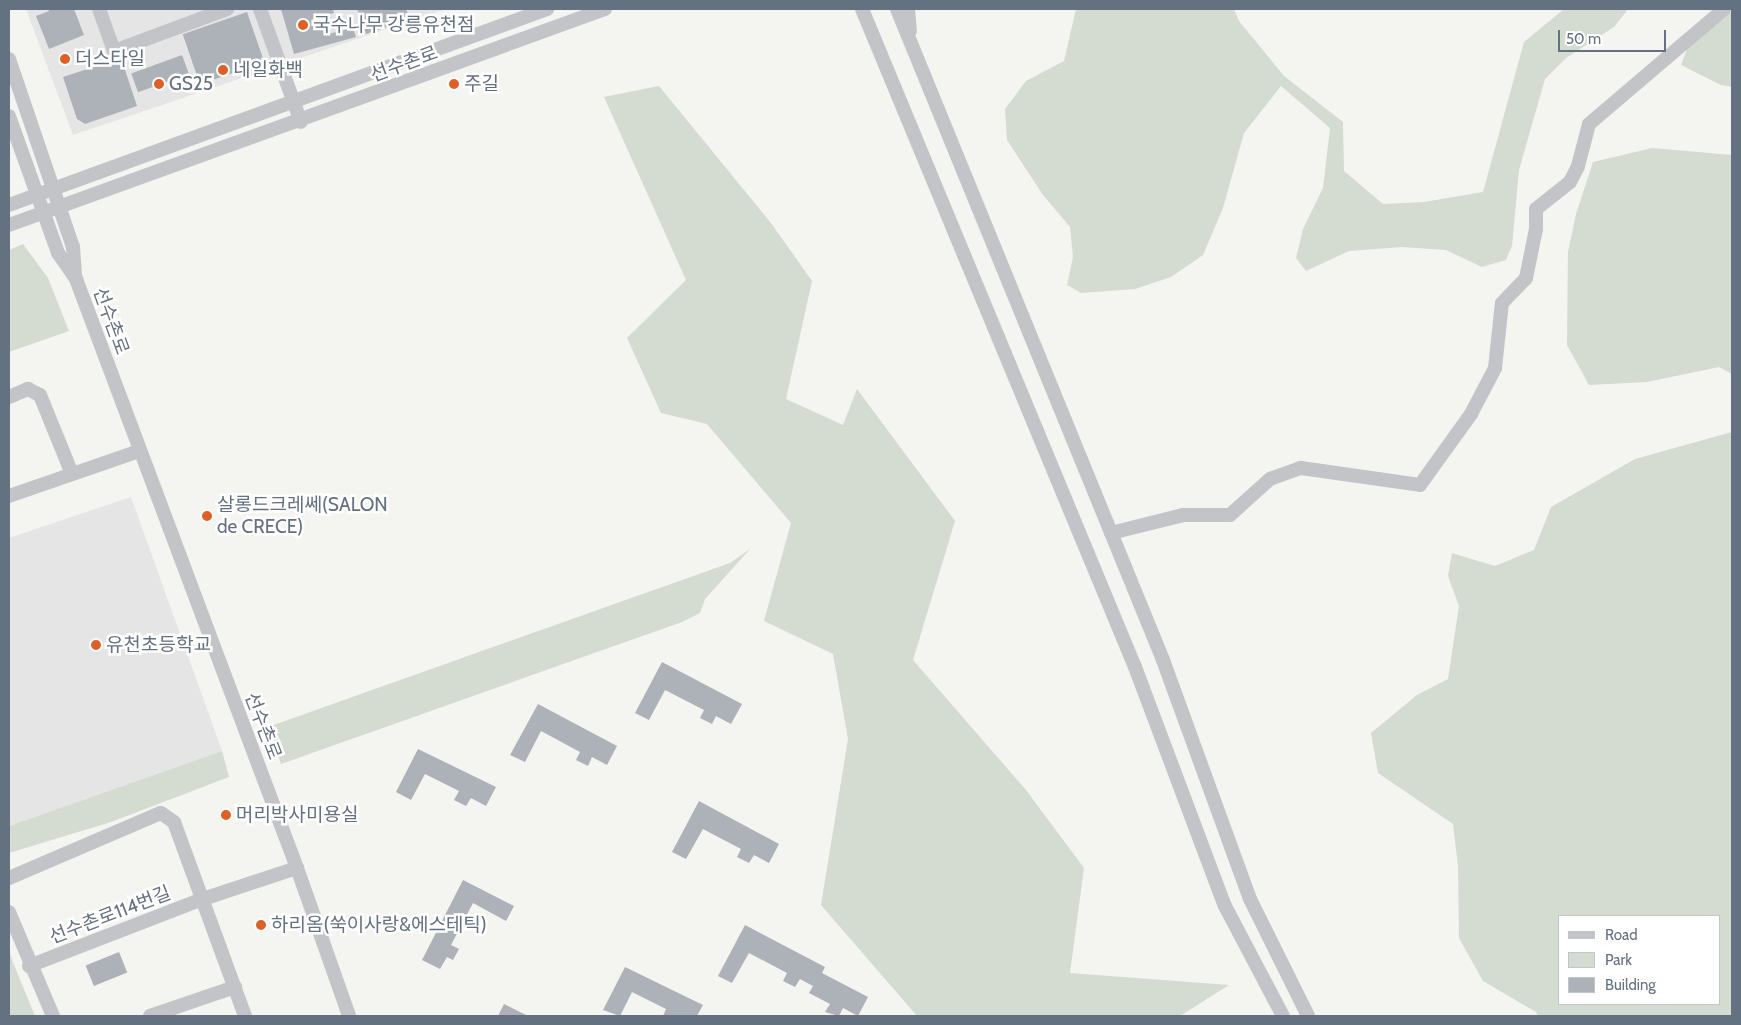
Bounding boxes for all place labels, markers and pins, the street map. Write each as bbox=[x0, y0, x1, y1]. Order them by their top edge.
place label: 국수나무 강릉유천점 bbox=[313, 14, 475, 36]
marker: 국수나무 강릉유천점 bbox=[297, 19, 309, 31]
place label: 더스타일 bbox=[75, 48, 145, 70]
marker: 더스타일 bbox=[59, 53, 71, 65]
place label: 네일화백 bbox=[233, 59, 303, 81]
marker: 네일화백 bbox=[217, 64, 229, 76]
place label: GS25 bbox=[169, 73, 213, 95]
place label: 주길 bbox=[464, 73, 499, 95]
marker: GS25 bbox=[153, 78, 165, 90]
marker: 주길 bbox=[448, 78, 460, 90]
place label: 살롱드크레쎄(SALON de CRECE) bbox=[217, 494, 388, 538]
marker: 살롱드크레쎄(SALON de CRECE) bbox=[201, 510, 213, 522]
place label: 유천초등학교 bbox=[106, 634, 211, 656]
marker: 유천초등학교 bbox=[90, 639, 102, 651]
place label: 머리박사미용실 bbox=[236, 804, 358, 826]
marker: 머리박사미용실 bbox=[220, 809, 232, 821]
place label: 하리옴(쑥이사랑&에스테틱) bbox=[271, 914, 487, 936]
marker: 하리옴(쑥이사랑&에스테틱) bbox=[255, 919, 267, 931]

